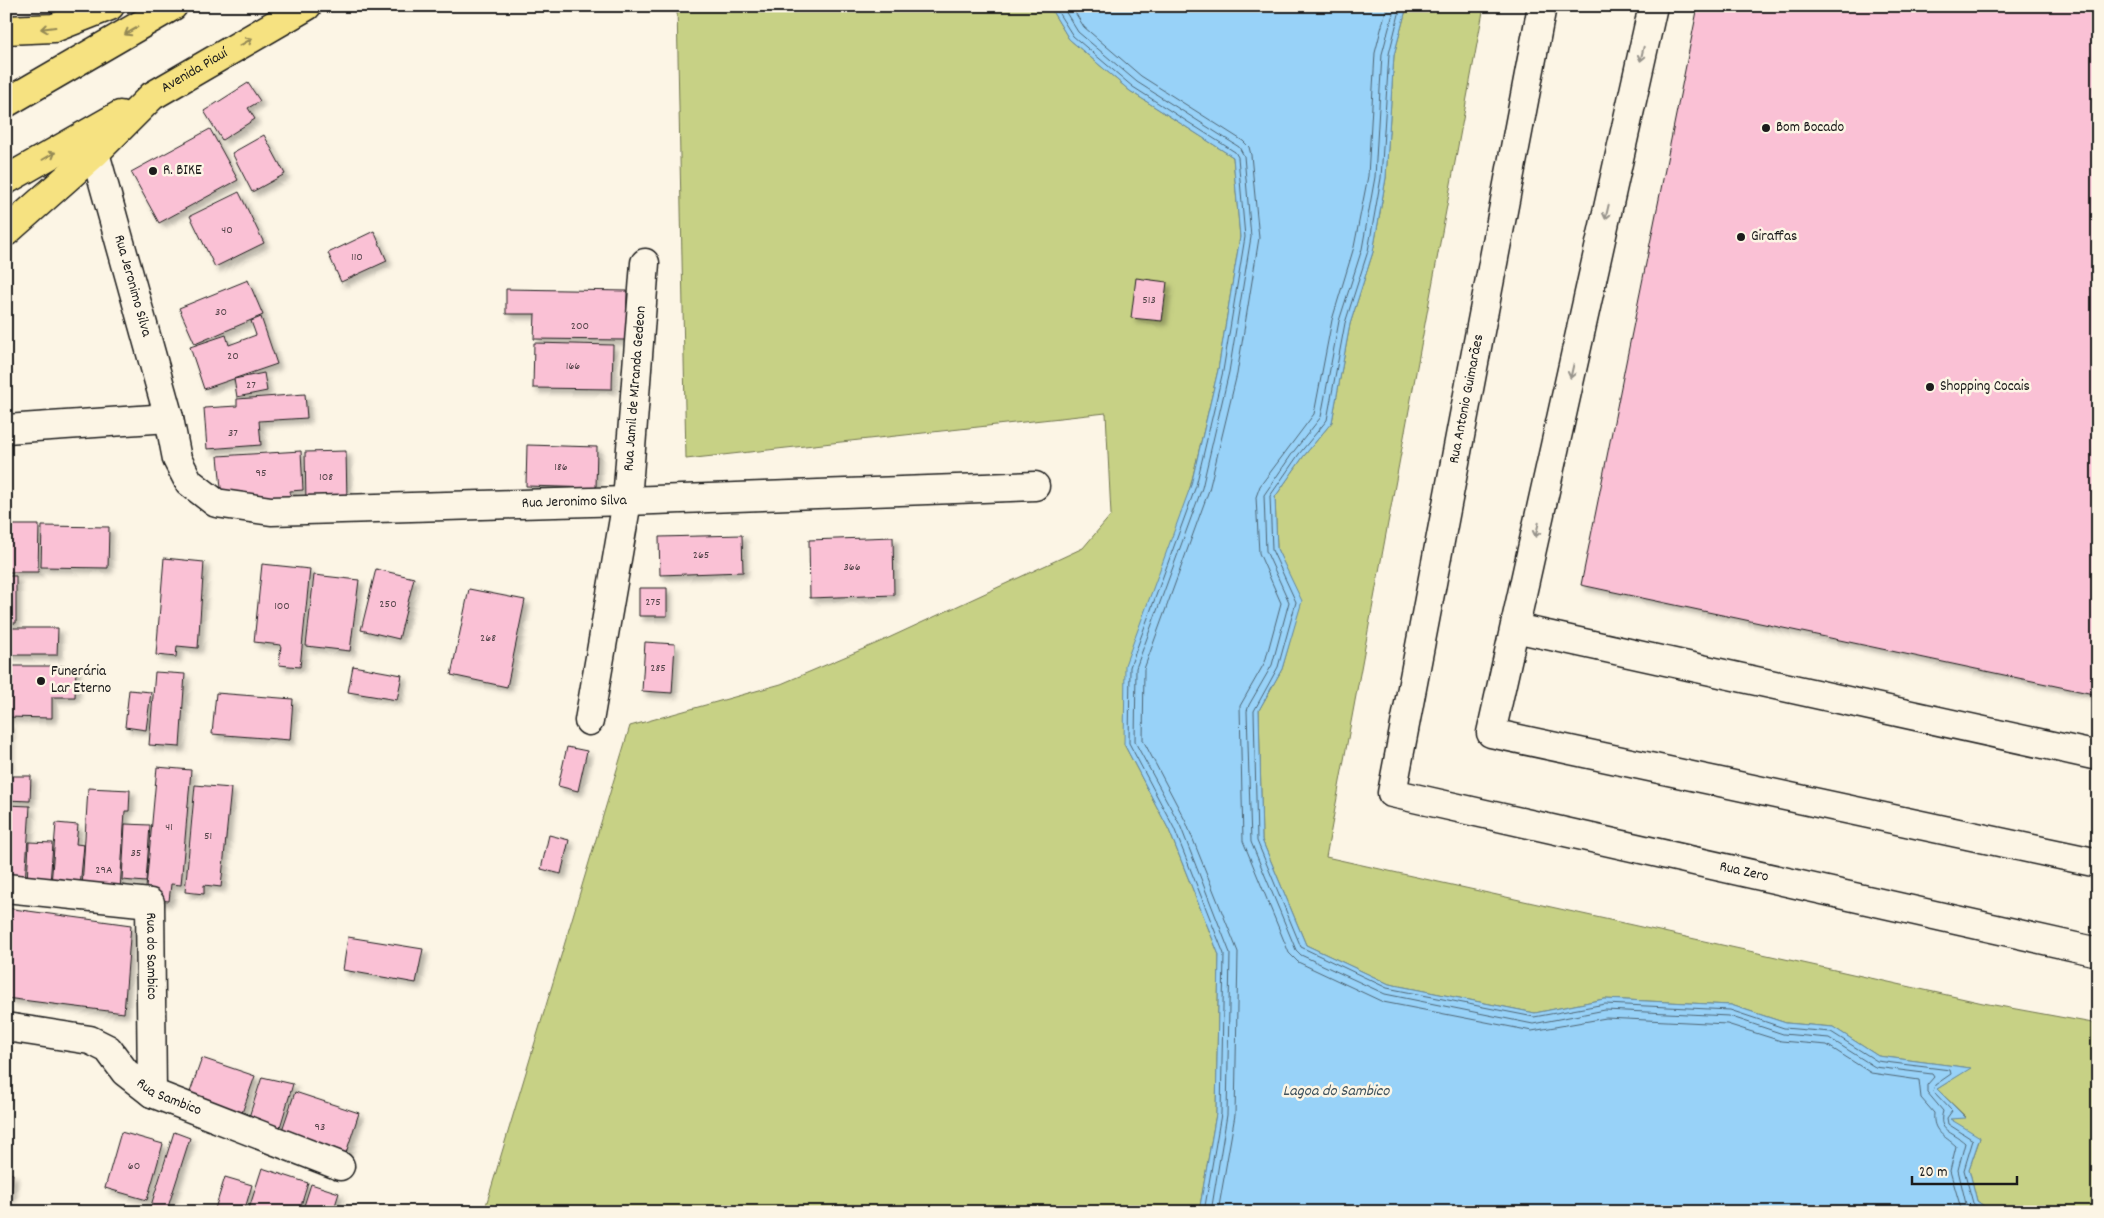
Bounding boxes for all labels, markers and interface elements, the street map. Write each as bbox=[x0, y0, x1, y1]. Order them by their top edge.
one-way arrow bbox=[40, 23, 56, 33]
one-way arrow bbox=[125, 26, 139, 36]
one-way arrow bbox=[239, 37, 253, 47]
street label: Avenida Piauí bbox=[157, 42, 233, 99]
one-way arrow bbox=[1637, 45, 1646, 61]
place label: Bom Bocado bbox=[1776, 117, 1844, 139]
marker: Bom Bocado bbox=[1760, 122, 1772, 134]
one-way arrow bbox=[41, 150, 55, 160]
place label: R. BIKE bbox=[163, 160, 202, 182]
marker: R. BIKE bbox=[147, 165, 159, 177]
one-way arrow bbox=[1602, 204, 1611, 220]
house number: 40 bbox=[221, 222, 233, 239]
place label: Giraffas bbox=[1751, 226, 1797, 248]
marker: Giraffas bbox=[1735, 231, 1747, 243]
street label: Rua Jeronimo Silva bbox=[107, 232, 157, 340]
house number: 110 bbox=[351, 249, 363, 266]
house number: 513 bbox=[1142, 292, 1156, 309]
house number: 30 bbox=[215, 304, 227, 321]
street label: Rua Jamil de MIranda Gedeon bbox=[618, 305, 653, 472]
house number: 200 bbox=[571, 318, 589, 335]
street label: Rua Antonio Guimarães bbox=[1444, 332, 1490, 466]
house number: 20 bbox=[227, 348, 239, 365]
house number: 166 bbox=[566, 358, 580, 375]
one-way arrow bbox=[1567, 363, 1576, 379]
place label: Shopping Cocais bbox=[1940, 376, 2030, 398]
house number: 27 bbox=[246, 377, 256, 394]
marker: Shopping Cocais bbox=[1924, 381, 1936, 393]
house number: 37 bbox=[228, 425, 238, 442]
house number: 186 bbox=[554, 459, 568, 476]
house number: 95 bbox=[255, 465, 267, 482]
house number: 108 bbox=[319, 469, 333, 486]
street label: Rua Jeronimo Silva bbox=[521, 490, 628, 515]
one-way arrow bbox=[1531, 521, 1541, 537]
house number: 265 bbox=[693, 547, 709, 564]
house number: 366 bbox=[843, 559, 861, 576]
house number: 275 bbox=[645, 594, 661, 611]
house number: 250 bbox=[379, 596, 397, 613]
house number: 100 bbox=[274, 598, 290, 615]
house number: 268 bbox=[480, 630, 496, 647]
house number: 285 bbox=[650, 660, 666, 677]
place label: Funerária Lar Eterno bbox=[51, 661, 112, 700]
marker: Funerária Lar Eterno bbox=[35, 675, 47, 687]
house number: 41 bbox=[165, 819, 173, 836]
house number: 51 bbox=[204, 828, 212, 845]
house number: 35 bbox=[131, 845, 141, 862]
street label: Rua Zero bbox=[1717, 856, 1771, 889]
house number: 29A bbox=[95, 862, 113, 879]
street label: Rua do Sambico bbox=[139, 912, 162, 1000]
street label: Rua Sambico bbox=[131, 1073, 205, 1122]
water label: Lagoa do Sambico bbox=[1283, 1080, 1390, 1103]
house number: 93 bbox=[315, 1119, 325, 1136]
scale bar bbox=[1912, 1153, 2016, 1185]
house number: 60 bbox=[128, 1158, 140, 1175]
text: 20 m bbox=[1919, 1162, 1947, 1184]

